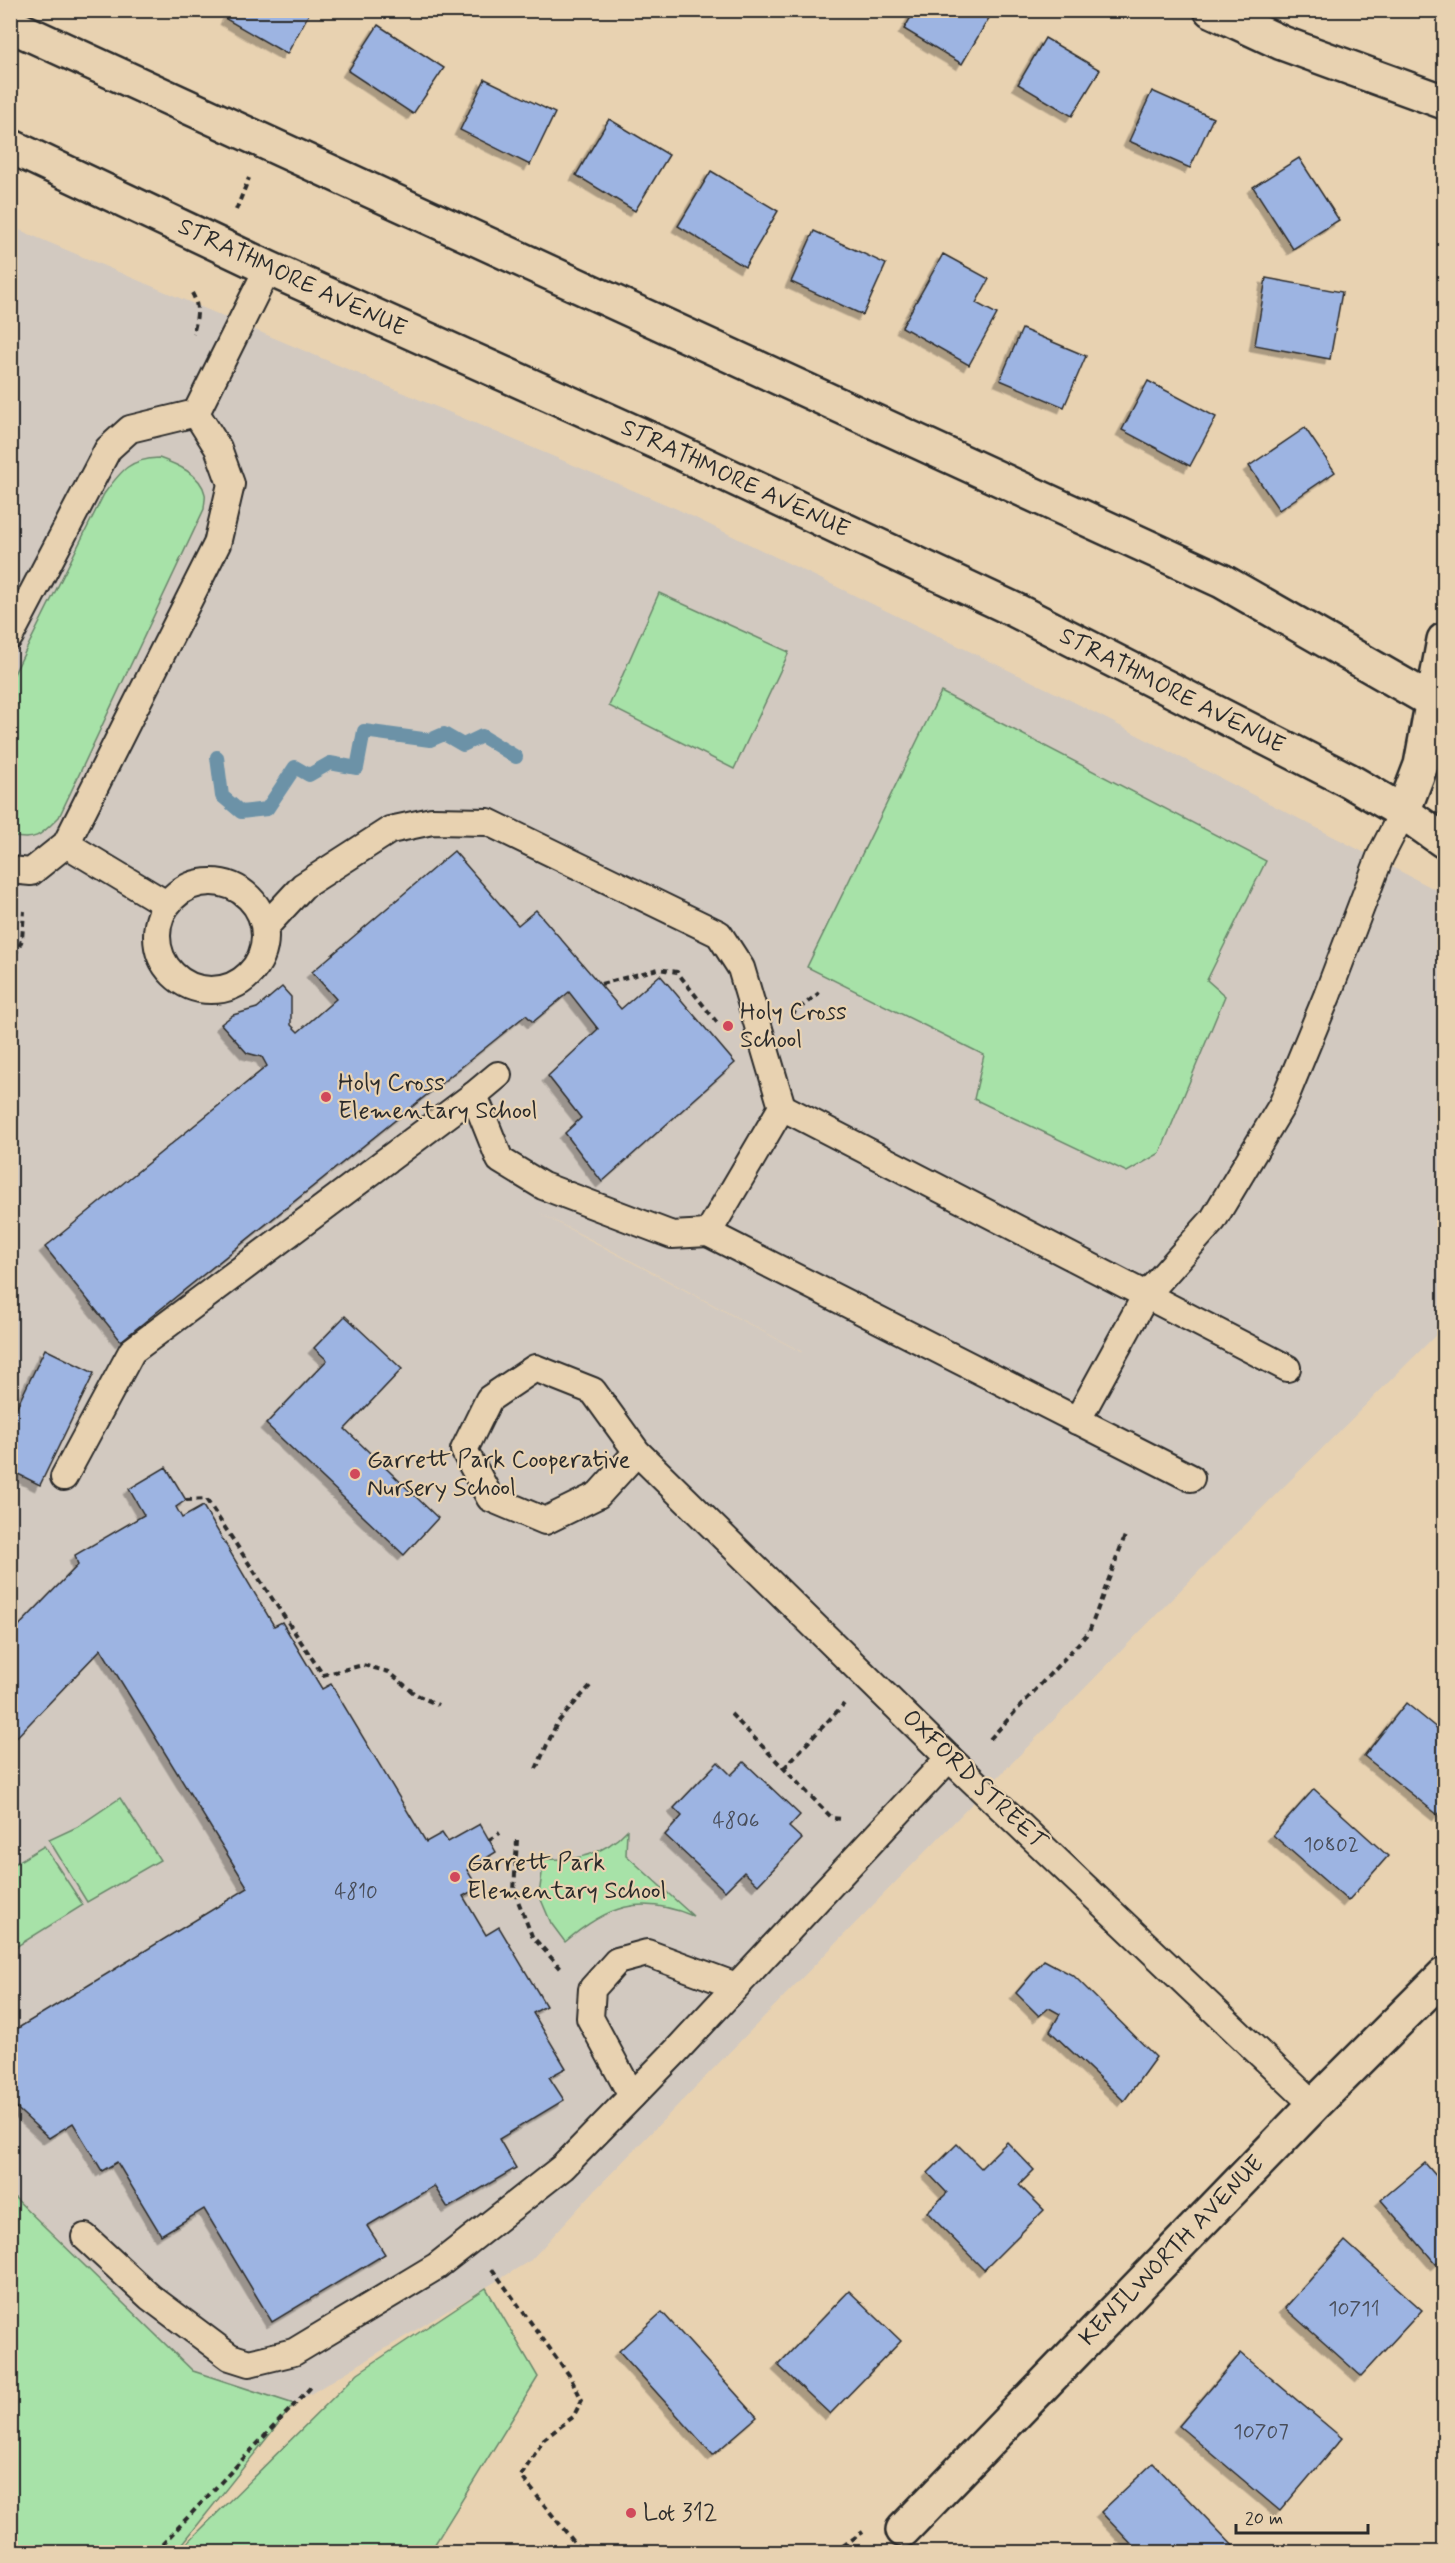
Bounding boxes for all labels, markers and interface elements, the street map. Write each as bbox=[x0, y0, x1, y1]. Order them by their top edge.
street label: STRATHMORE AVENUE bbox=[173, 211, 411, 345]
street label: STRATHMORE AVENUE bbox=[616, 412, 854, 546]
street label: STRATHMORE AVENUE bbox=[1054, 621, 1290, 761]
place label: Holy Cross School bbox=[740, 997, 847, 1056]
marker: Holy Cross School bbox=[721, 1019, 735, 1033]
place label: Holy Cross Elementary School bbox=[338, 1068, 537, 1127]
marker: Holy Cross Elementary School bbox=[319, 1090, 333, 1104]
place label: Garrett Park Cooperative Nursery School bbox=[367, 1445, 631, 1504]
marker: Garrett Park Cooperative Nursery School bbox=[348, 1467, 362, 1481]
street label: OXFORD STREET bbox=[895, 1703, 1053, 1857]
house number: 4806 bbox=[712, 1807, 760, 1835]
house number: 10802 bbox=[1303, 1831, 1359, 1859]
place label: Garrett Park Elementary School bbox=[467, 1848, 666, 1907]
marker: Garrett Park Elementary School bbox=[448, 1870, 462, 1884]
house number: 4810 bbox=[334, 1878, 378, 1906]
street label: KENILWORTH AVENUE bbox=[1073, 2149, 1271, 2353]
house number: 10711 bbox=[1328, 2295, 1380, 2323]
house number: 10707 bbox=[1233, 2418, 1289, 2446]
scale bar bbox=[1236, 2497, 1368, 2535]
place label: Lot 312 bbox=[643, 2498, 717, 2529]
marker: Lot 312 bbox=[624, 2506, 638, 2520]
text: 20 m bbox=[1245, 2507, 1283, 2531]

